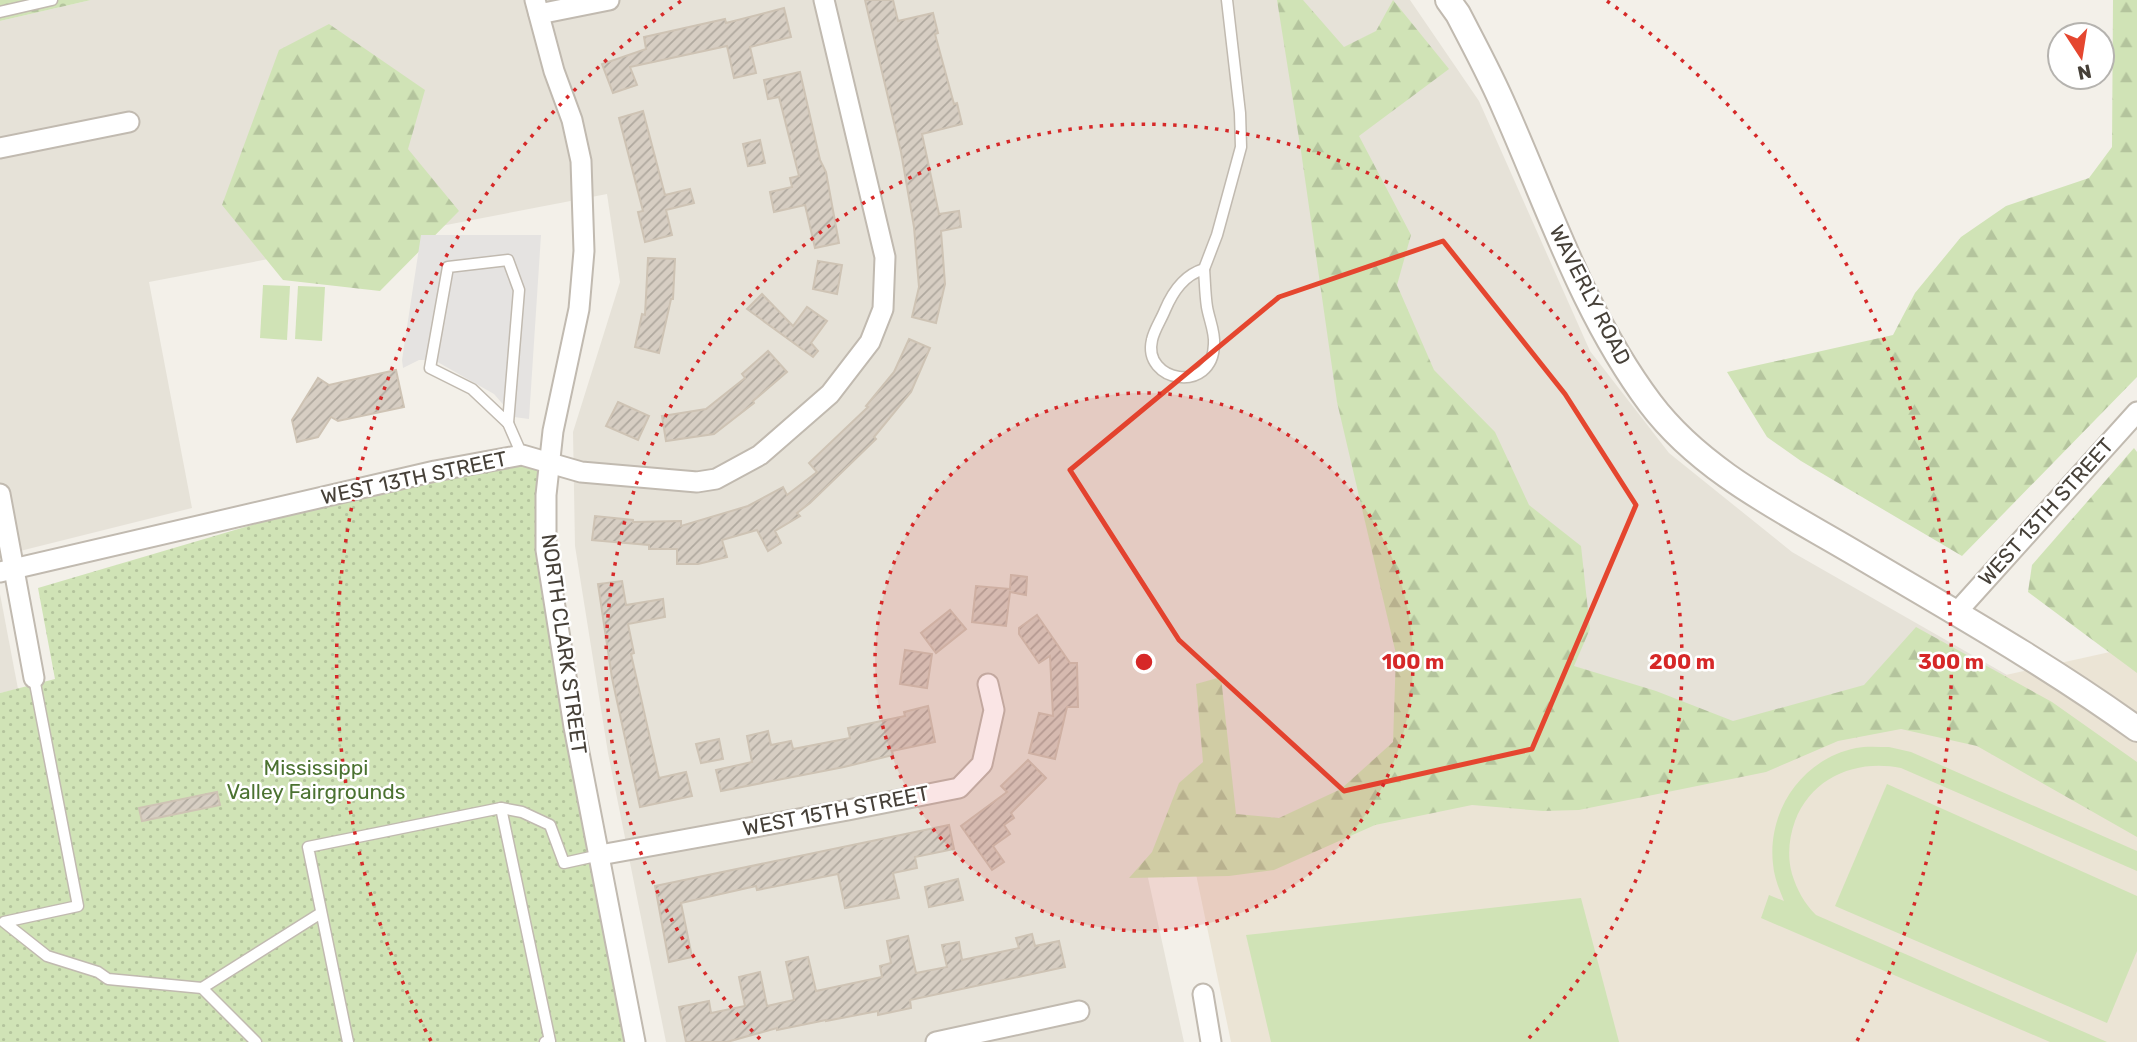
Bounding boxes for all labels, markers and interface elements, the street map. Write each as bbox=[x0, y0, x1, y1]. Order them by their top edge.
north arrow bbox=[2046, 21, 2116, 91]
text: N bbox=[2075, 59, 2094, 85]
street label: WAVERLY ROAD bbox=[1544, 221, 1636, 369]
street label: WEST 13TH STREET bbox=[1973, 433, 2118, 590]
street label: WEST 13TH STREET bbox=[319, 446, 509, 509]
street label: NORTH CLARK STREET bbox=[537, 532, 592, 756]
text: 100 m bbox=[1382, 649, 1444, 674]
text: 200 m bbox=[1649, 649, 1715, 674]
text: 300 m bbox=[1918, 649, 1984, 674]
centre of rings bbox=[1132, 650, 1156, 674]
park label: Mississippi Valley Fairgrounds bbox=[227, 755, 405, 804]
street label: WEST 15TH STREET bbox=[741, 780, 931, 841]

